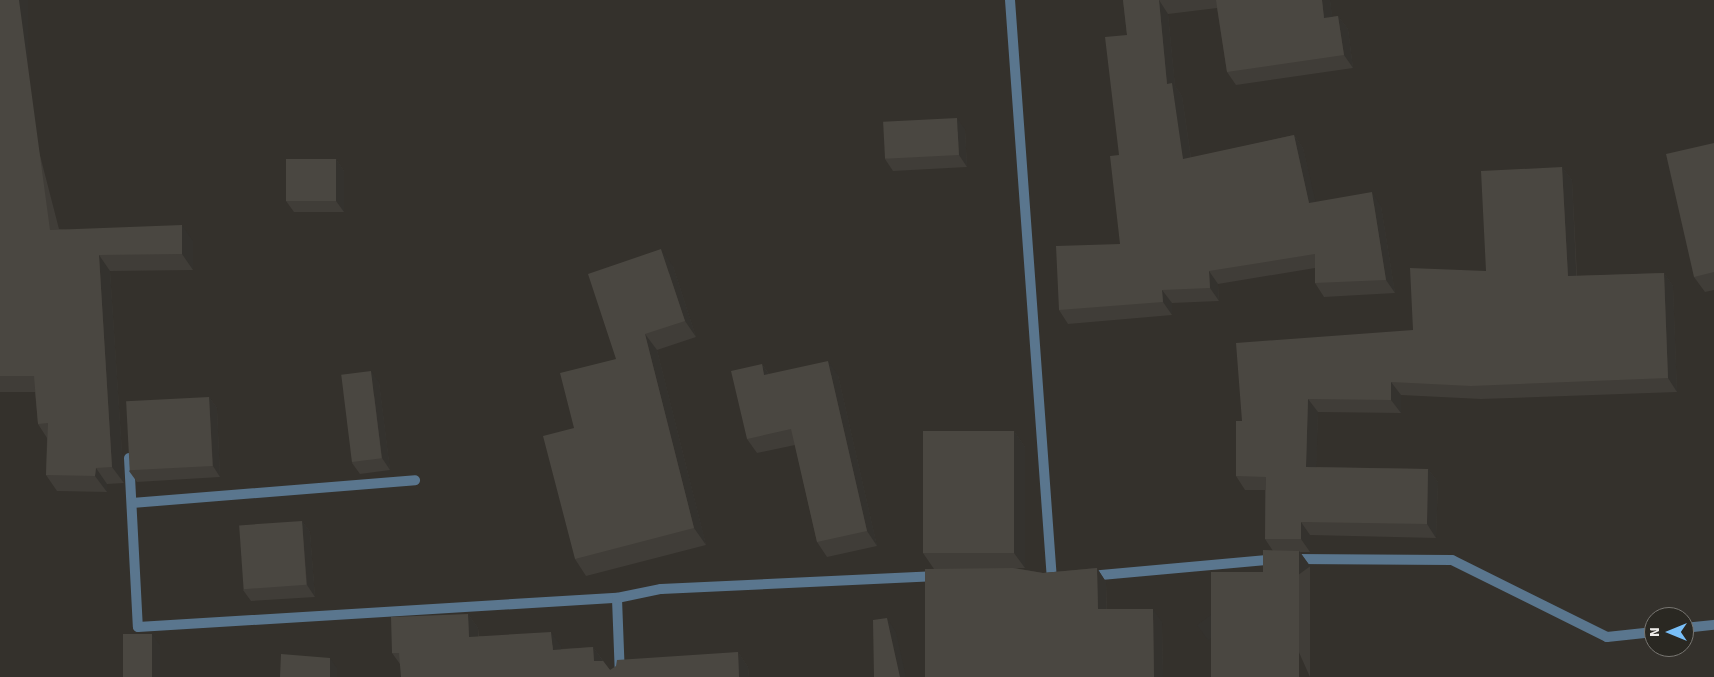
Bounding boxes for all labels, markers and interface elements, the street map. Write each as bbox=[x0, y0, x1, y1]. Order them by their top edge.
north arrow bbox=[1644, 607, 1694, 657]
text: N bbox=[1646, 627, 1663, 637]

